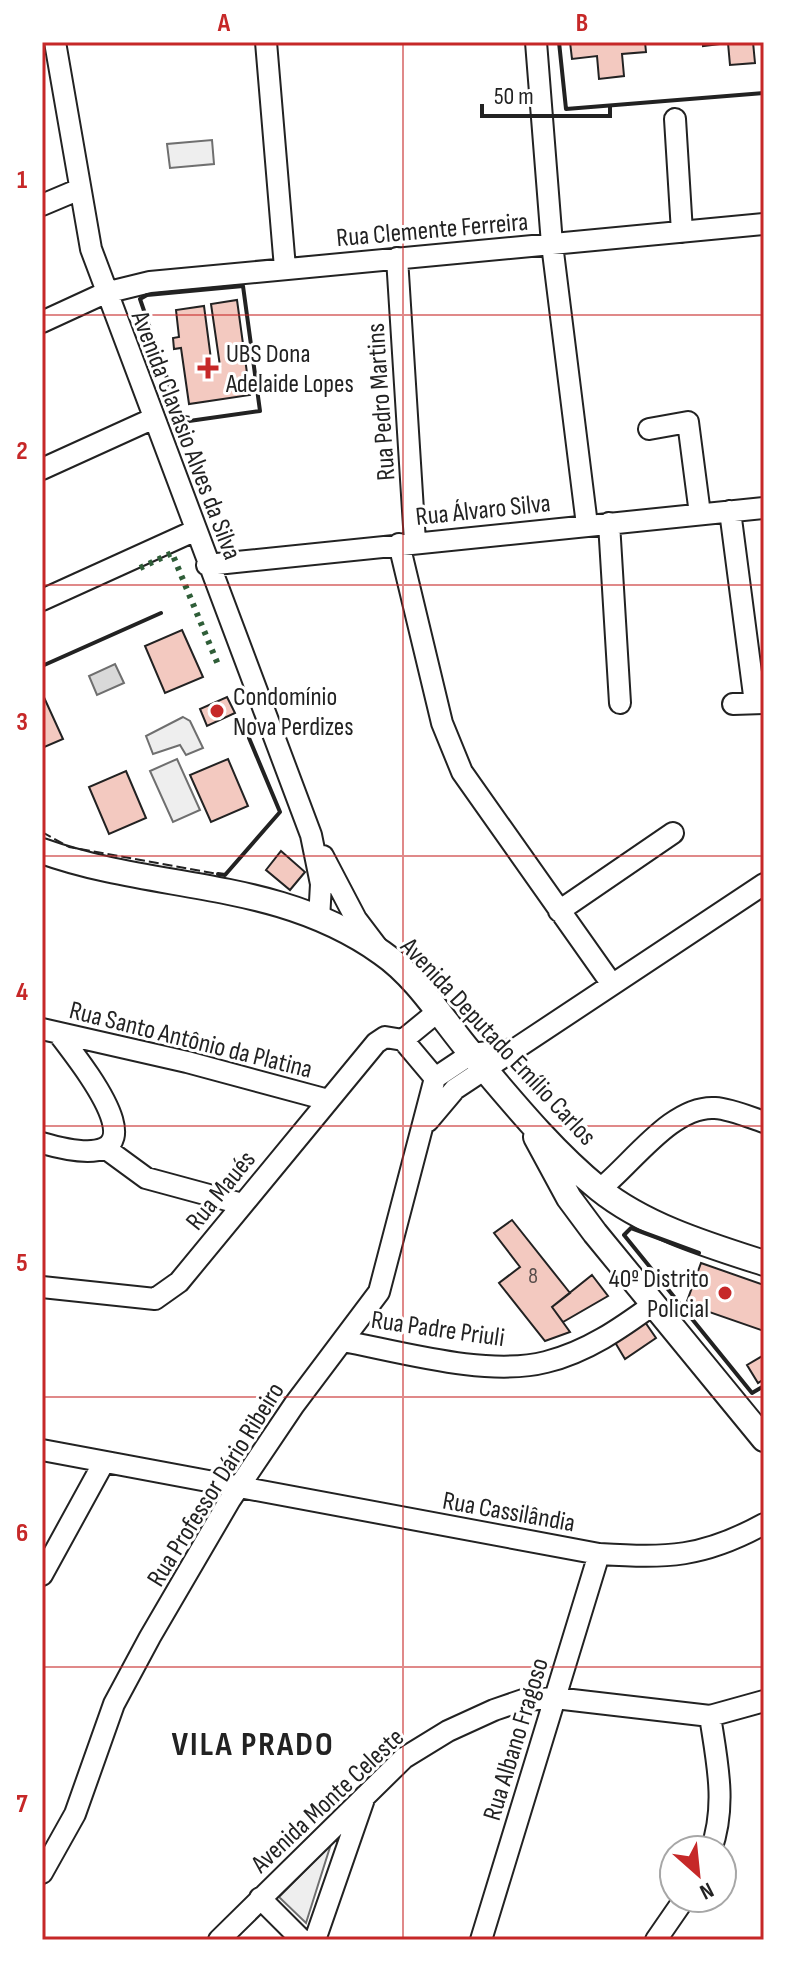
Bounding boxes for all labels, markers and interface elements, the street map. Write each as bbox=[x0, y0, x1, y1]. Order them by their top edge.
text: A bbox=[217, 8, 231, 39]
text: B bbox=[576, 8, 588, 39]
scale bar bbox=[482, 68, 610, 118]
text: 50 m bbox=[494, 82, 534, 111]
text: 1 bbox=[17, 165, 27, 196]
street label: Rua Clemente Ferreira bbox=[335, 207, 529, 254]
street label: Avenida Clavásio Alves da Silva bbox=[124, 306, 247, 564]
street label: Rua Pedro Martins bbox=[361, 322, 402, 482]
place label: UBS Dona Adelaide Lopes bbox=[225, 339, 354, 400]
marker: UBS Dona Adelaide Lopes bbox=[197, 357, 219, 379]
text: 2 bbox=[16, 436, 28, 467]
street label: Rua Álvaro Silva bbox=[414, 488, 552, 533]
place label: Condomínio Nova Perdizes bbox=[233, 682, 354, 743]
marker: Condomínio Nova Perdizes bbox=[208, 702, 226, 720]
text: 3 bbox=[16, 707, 28, 738]
street label: Avenida Deputado Emílio Carlos bbox=[393, 931, 602, 1152]
text: 4 bbox=[16, 977, 28, 1008]
street label: Rua Santo Antônio da Platina bbox=[66, 995, 315, 1086]
street label: Rua Maués bbox=[180, 1145, 263, 1237]
text: 5 bbox=[16, 1248, 28, 1279]
house number: 8 bbox=[528, 1263, 538, 1290]
place label: 40º Distrito Policial bbox=[609, 1264, 709, 1325]
marker: 40º Distrito Policial bbox=[716, 1284, 734, 1302]
street label: Rua Padre Priuli bbox=[369, 1305, 507, 1354]
street label: Rua Professor Dário Ribeiro bbox=[141, 1377, 292, 1592]
street label: Rua Cassilândia bbox=[440, 1486, 577, 1539]
text: 6 bbox=[16, 1518, 28, 1549]
street label: Rua Albano Fragoso bbox=[477, 1654, 556, 1824]
street label: Avenida Monte Celeste bbox=[244, 1722, 411, 1880]
district label: VILA PRADO bbox=[171, 1724, 335, 1765]
text: 7 bbox=[16, 1789, 28, 1820]
north arrow bbox=[658, 1834, 738, 1914]
text: N bbox=[695, 1876, 718, 1905]

